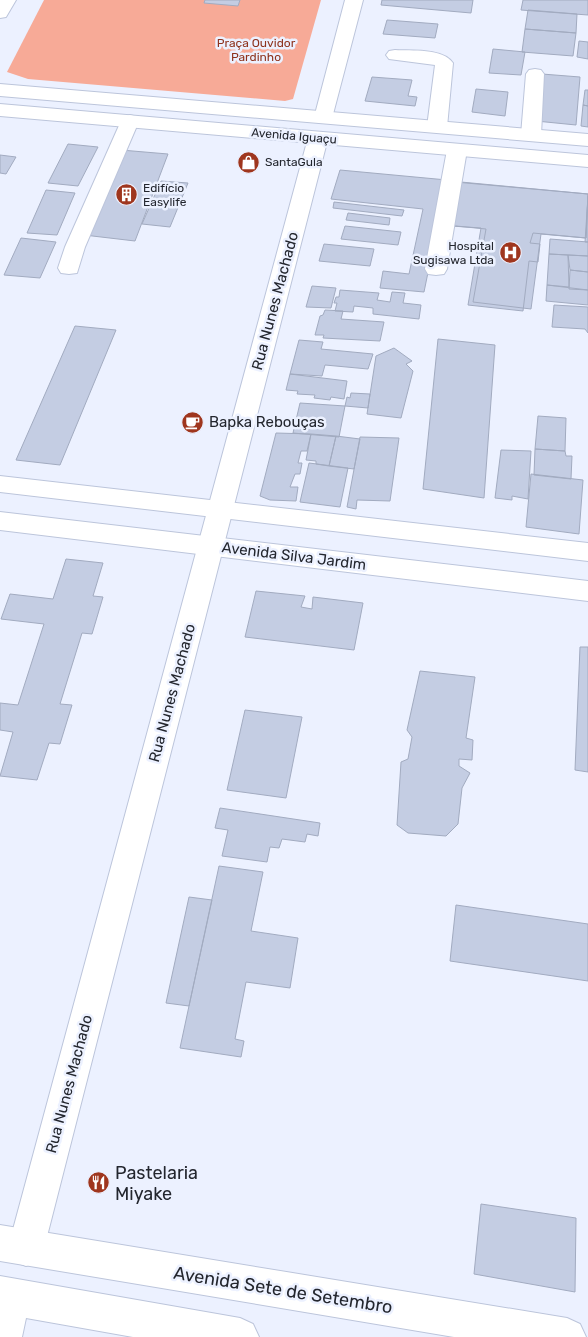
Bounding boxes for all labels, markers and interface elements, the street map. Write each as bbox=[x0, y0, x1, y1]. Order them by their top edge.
park label: Praça Ouvidor Pardinho bbox=[217, 36, 296, 64]
street label: Avenida Iguaçu bbox=[251, 125, 337, 147]
shop icon: SantaGula bbox=[237, 150, 261, 174]
place label: SantaGula bbox=[265, 155, 323, 169]
place label: Edifício Easylife bbox=[143, 181, 187, 209]
building icon: Edifício Easylife bbox=[115, 183, 139, 207]
street label: Rua Nunes Machado bbox=[248, 230, 302, 372]
place label: Hospital Sugisawa Ltda bbox=[413, 239, 494, 267]
hospital icon: Hospital Sugisawa Ltda bbox=[498, 241, 522, 265]
cafe icon: Bapka Rebouças bbox=[181, 410, 205, 434]
place label: Bapka Rebouças bbox=[209, 413, 325, 431]
street label: Avenida Silva Jardim bbox=[221, 538, 367, 574]
street label: Rua Nunes Machado bbox=[145, 622, 199, 764]
street label: Rua Nunes Machado bbox=[42, 1013, 96, 1155]
place label: Pastelaria Miyake bbox=[115, 1162, 198, 1205]
restaurant icon: Pastelaria Miyake bbox=[87, 1171, 111, 1195]
street label: Avenida Sete de Setembro bbox=[172, 1262, 394, 1318]

